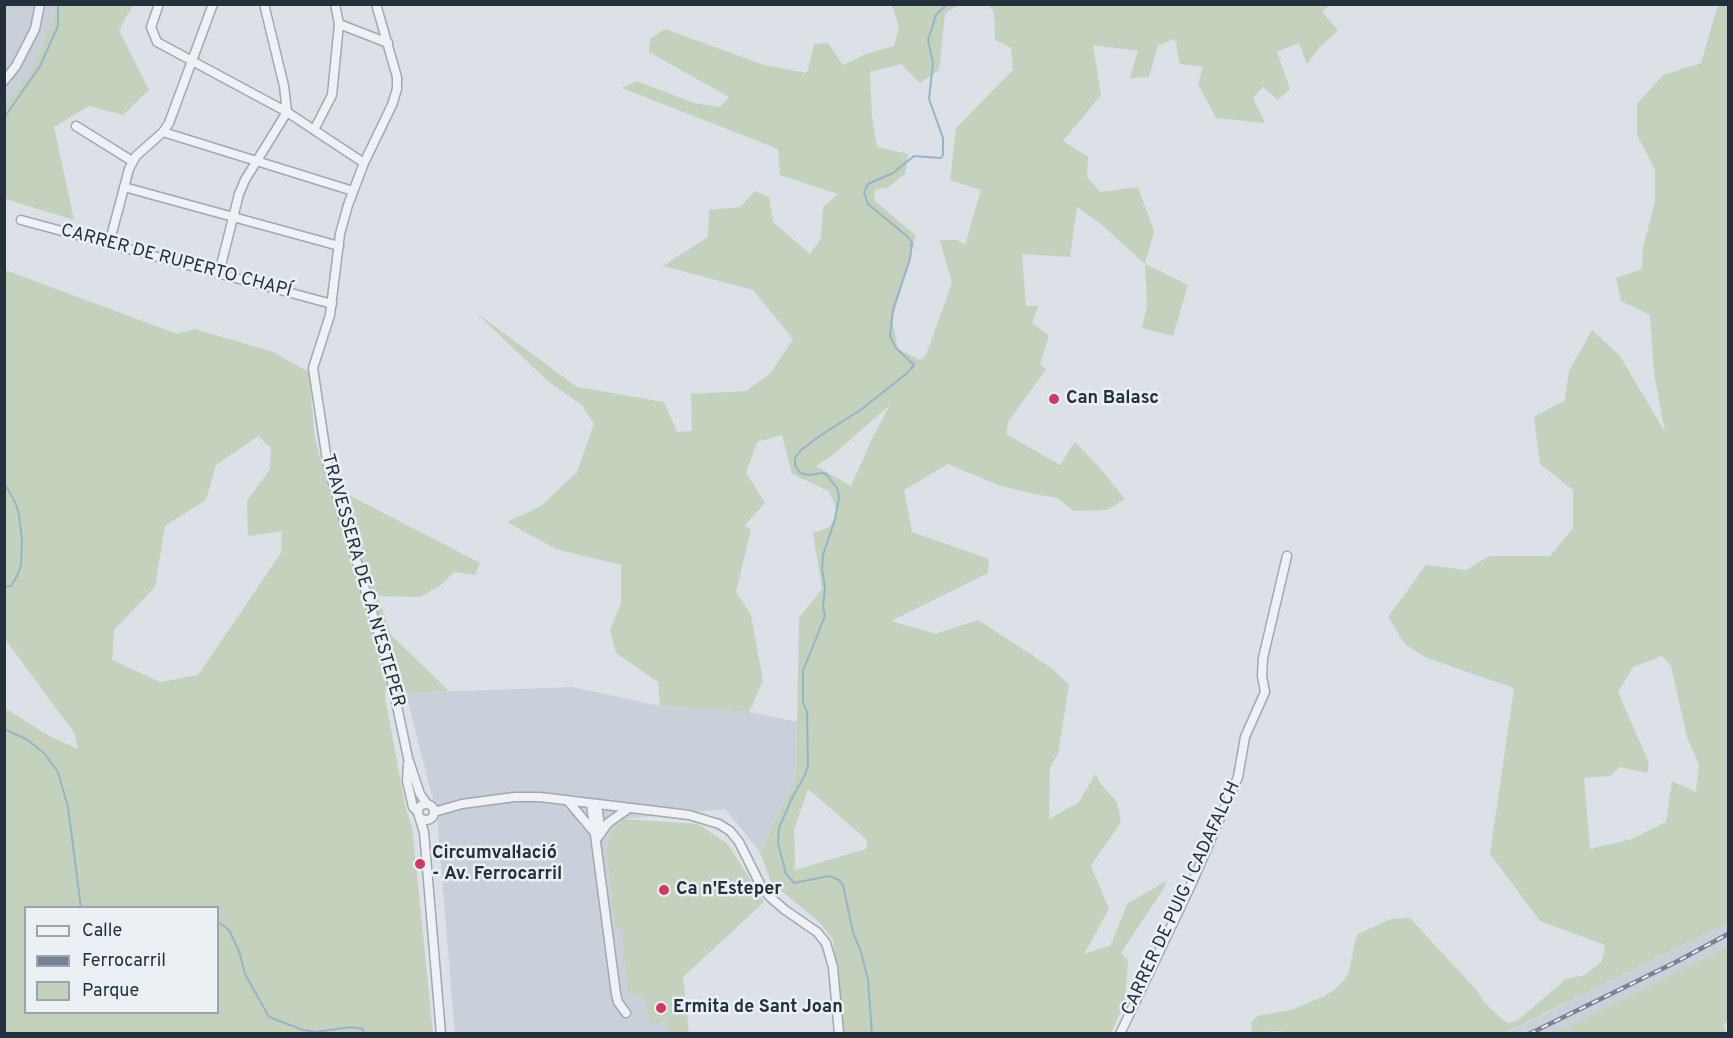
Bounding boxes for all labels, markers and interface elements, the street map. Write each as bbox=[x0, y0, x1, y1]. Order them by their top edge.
street label: CARRER DE RUPERTO CHAPÍ bbox=[58, 221, 294, 303]
place label: Can Balasc bbox=[1066, 388, 1159, 410]
marker: Can Balasc bbox=[1047, 392, 1061, 406]
street label: TRAVESSERA DE CA N'ESTEPER bbox=[315, 452, 409, 710]
street label: CARRER DE PUIG I CADAFALCH bbox=[1118, 779, 1246, 1019]
place label: Circumval·lació - Av. Ferrocarril bbox=[432, 843, 562, 886]
marker: Circumval·lació - Av. Ferrocarril bbox=[413, 857, 427, 871]
place label: Ca n'Esteper bbox=[676, 879, 782, 901]
marker: Ca n'Esteper bbox=[657, 883, 671, 897]
legend bbox=[24, 906, 219, 1014]
text: Calle bbox=[82, 920, 122, 943]
text: Ferrocarril bbox=[82, 950, 166, 973]
text: Parque bbox=[82, 980, 139, 1003]
place label: Ermita de Sant Joan bbox=[673, 997, 843, 1019]
marker: Ermita de Sant Joan bbox=[654, 1001, 668, 1015]

